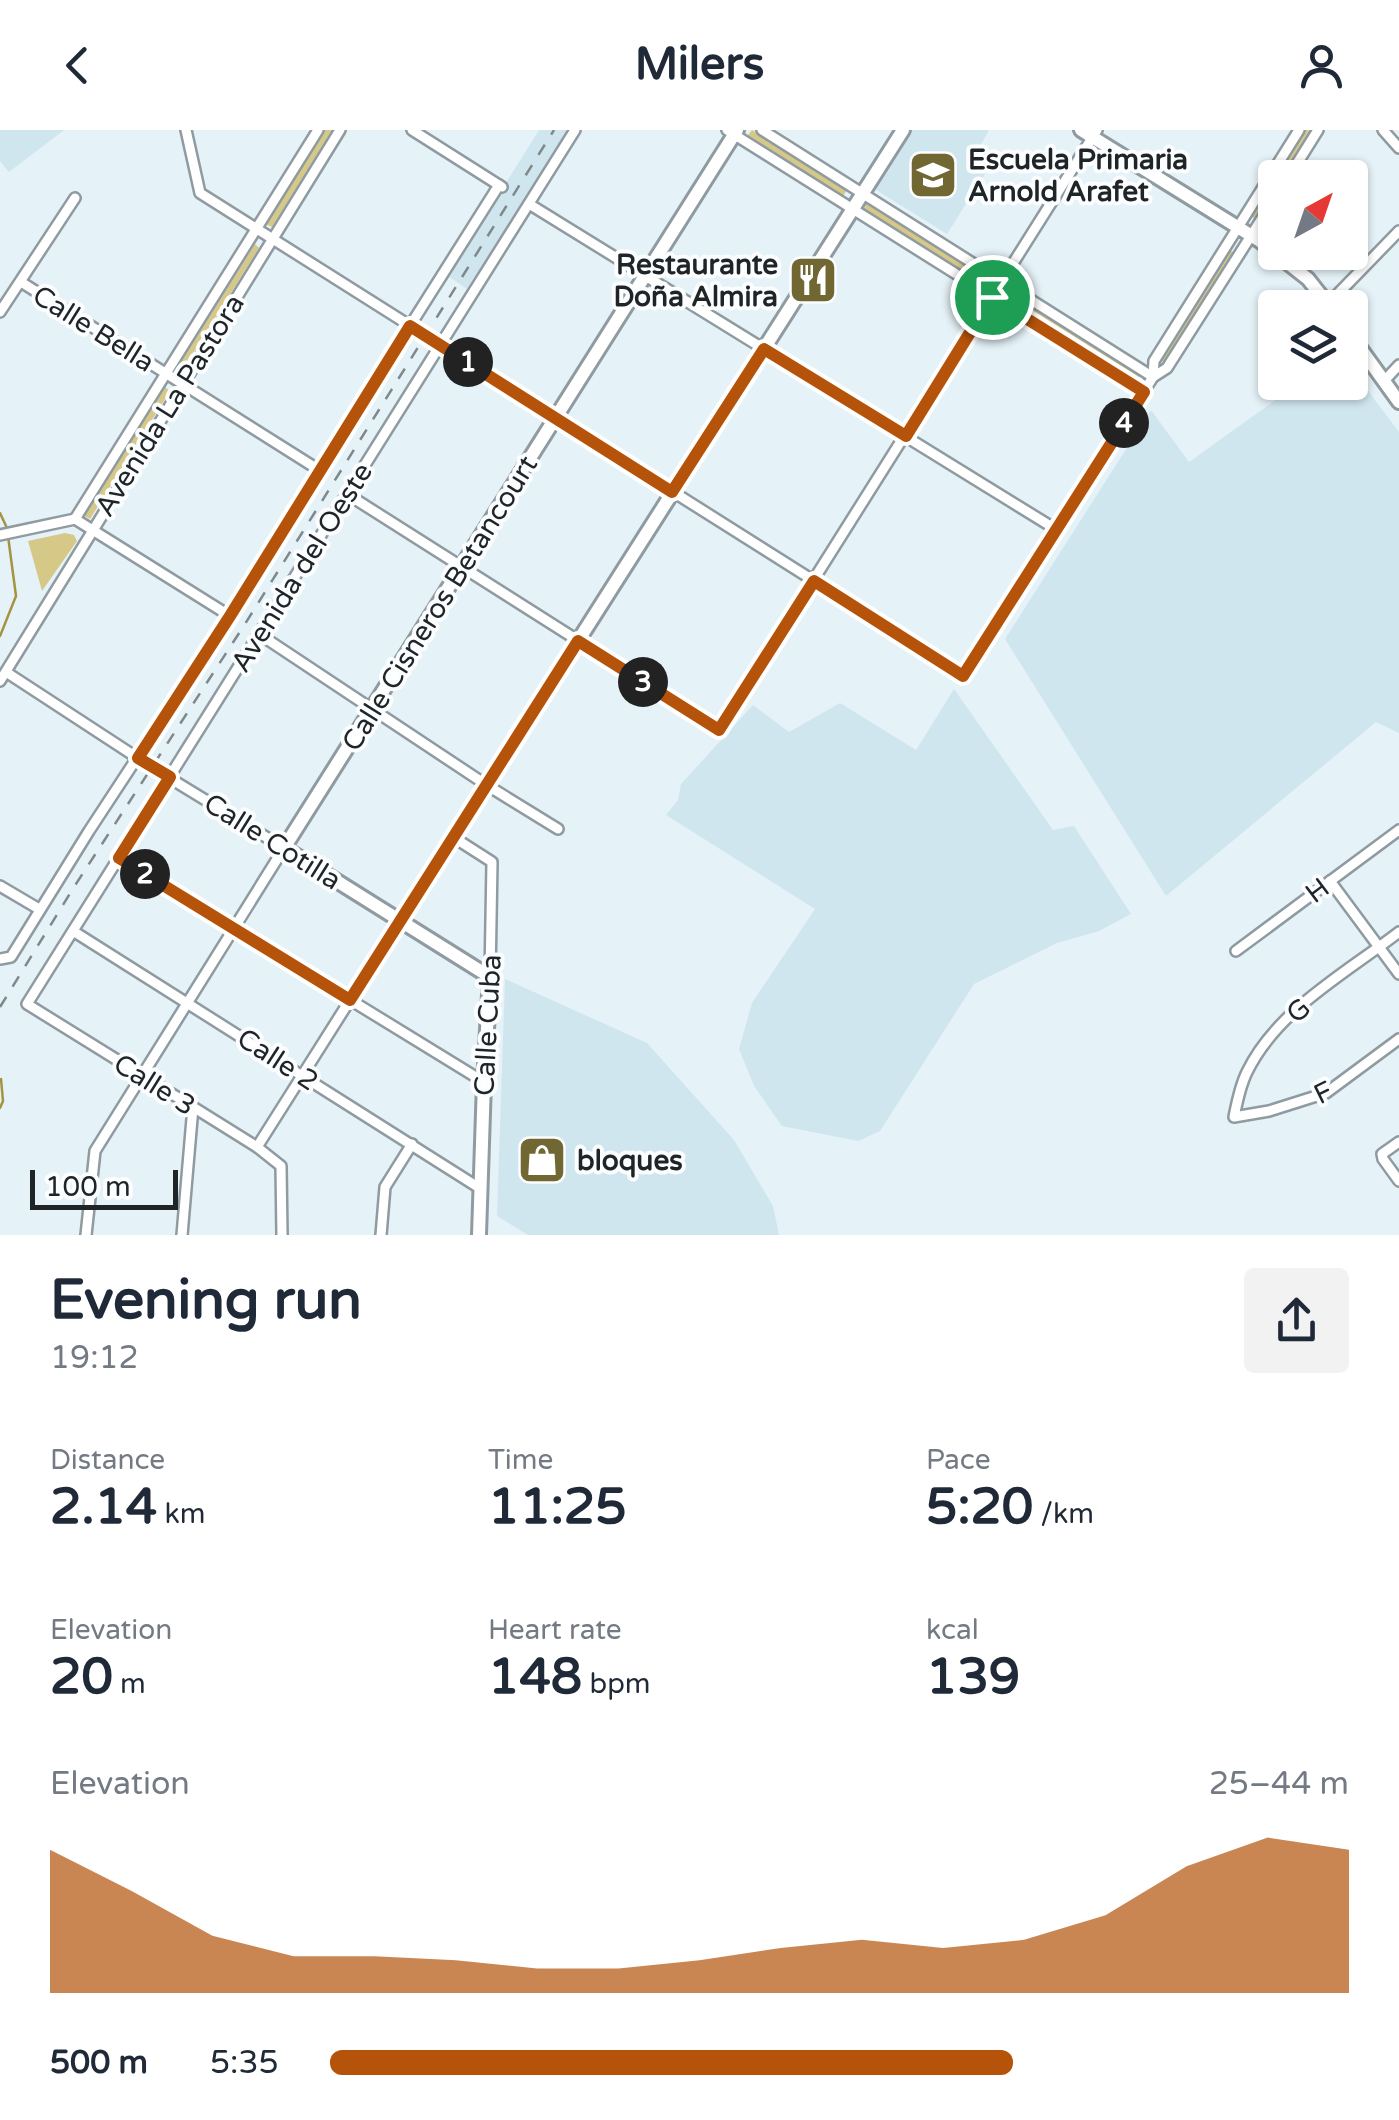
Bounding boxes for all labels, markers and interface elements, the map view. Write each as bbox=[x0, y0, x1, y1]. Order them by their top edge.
icon: back bbox=[50, 38, 105, 93]
text: Milers bbox=[635, 38, 764, 92]
icon: person bbox=[1294, 38, 1349, 93]
place label: Escuela Primaria Arnold Arafet bbox=[968, 143, 1188, 209]
school or university icon: Escuela Primaria Arnold Arafet bbox=[907, 149, 959, 201]
north arrow bbox=[1258, 160, 1368, 270]
map controls bbox=[1258, 160, 1368, 400]
place label: Restaurante Doña Almira bbox=[614, 248, 778, 314]
restaurant icon: Restaurante Doña Almira bbox=[787, 254, 839, 306]
pin bbox=[950, 255, 1035, 340]
icon: arrive bbox=[965, 270, 1020, 325]
street label: Calle Bella bbox=[26, 278, 161, 380]
street label: Avenida La Pastora bbox=[88, 288, 252, 523]
button: layers bbox=[1258, 290, 1368, 400]
pin: 1 bbox=[443, 337, 493, 387]
text: 1 bbox=[459, 345, 477, 379]
pin: 4 bbox=[1099, 398, 1149, 448]
text: 4 bbox=[1115, 406, 1133, 440]
street label: Calle Cisneros Betancourt bbox=[335, 449, 545, 758]
street label: Avenida del Oeste bbox=[224, 457, 380, 679]
pin: 3 bbox=[618, 657, 668, 707]
text: 3 bbox=[634, 665, 652, 699]
street label: Calle Cotilla bbox=[198, 786, 347, 897]
pin: 2 bbox=[120, 849, 170, 899]
text: 2 bbox=[136, 857, 154, 891]
street label: H bbox=[1299, 871, 1336, 911]
street label: Calle Cuba bbox=[467, 953, 509, 1097]
street label: G bbox=[1280, 991, 1318, 1031]
street label: Calle 2 bbox=[231, 1021, 324, 1099]
street label: Calle 3 bbox=[107, 1047, 202, 1123]
street label: F bbox=[1308, 1074, 1339, 1112]
shop icon: bloques bbox=[516, 1134, 568, 1186]
place label: bloques bbox=[577, 1144, 683, 1178]
scale bar bbox=[30, 1165, 178, 1210]
text: 100 m bbox=[45, 1170, 131, 1204]
text: Evening run bbox=[50, 1268, 362, 1334]
button: share bbox=[1244, 1268, 1349, 1373]
text: 19:12 bbox=[50, 1339, 139, 1377]
text: Distance bbox=[50, 1443, 165, 1477]
text: Time bbox=[488, 1443, 553, 1477]
text: Pace bbox=[926, 1443, 990, 1477]
text: 2.14 bbox=[50, 1477, 157, 1537]
text: 11:25 bbox=[488, 1477, 627, 1537]
text: 5:20 bbox=[926, 1477, 1033, 1537]
text: km bbox=[157, 1497, 205, 1531]
text: /km bbox=[1033, 1497, 1094, 1531]
text: Elevation bbox=[50, 1613, 172, 1647]
text: Heart rate bbox=[488, 1613, 622, 1647]
text: kcal bbox=[926, 1613, 979, 1647]
text: 20 bbox=[50, 1647, 113, 1707]
text: 148 bbox=[488, 1647, 582, 1707]
text: 139 bbox=[926, 1647, 1020, 1707]
text: m bbox=[113, 1667, 146, 1701]
text: bpm bbox=[582, 1667, 651, 1701]
text: Elevation bbox=[50, 1765, 190, 1803]
text: 25–44 m bbox=[1209, 1765, 1349, 1803]
text: 500 m bbox=[50, 2044, 148, 2082]
text: 5:35 bbox=[210, 2044, 279, 2082]

